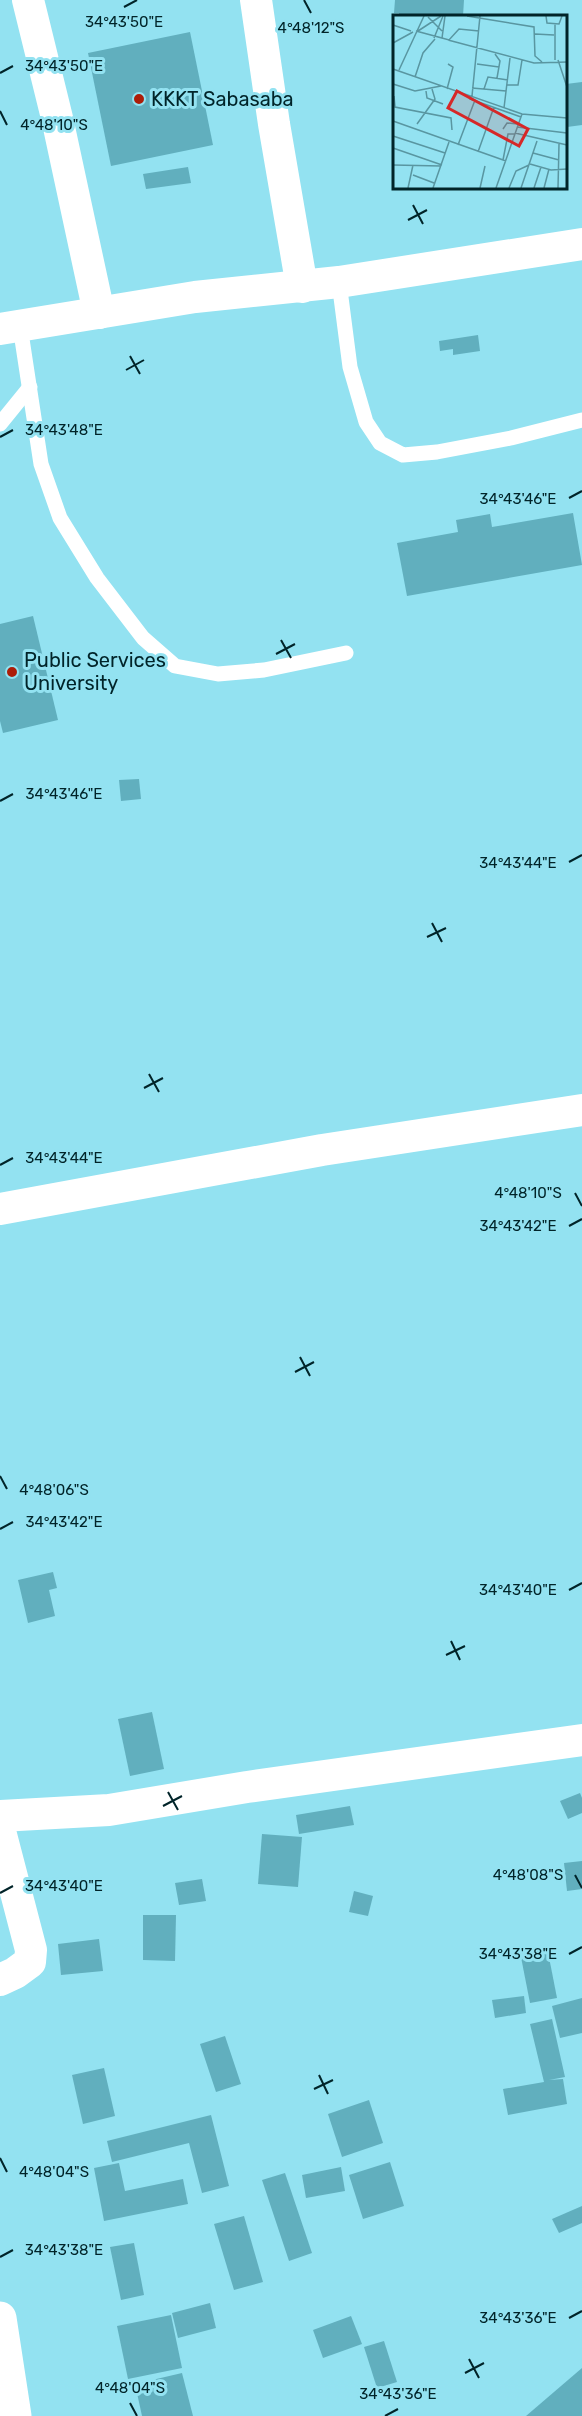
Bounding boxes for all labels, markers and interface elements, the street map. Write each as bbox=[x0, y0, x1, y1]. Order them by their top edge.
text: 34°43'50"E bbox=[85, 13, 163, 31]
inset map bbox=[393, 15, 567, 189]
text: 4°48'12"S bbox=[278, 19, 344, 37]
text: 34°43'50"E bbox=[25, 57, 103, 75]
place label: KKKT Sabasaba bbox=[151, 87, 294, 111]
marker: KKKT Sabasaba bbox=[132, 92, 146, 106]
text: 4°48'10"S bbox=[20, 116, 88, 134]
text: 34°43'48"E bbox=[25, 421, 103, 439]
text: 34°43'46"E bbox=[480, 490, 556, 508]
place label: Public Services University bbox=[24, 648, 166, 695]
marker: Public Services University bbox=[5, 665, 19, 679]
text: 34°43'46"E bbox=[26, 785, 102, 803]
text: 34°43'44"E bbox=[479, 854, 557, 872]
text: 34°43'44"E bbox=[25, 1149, 103, 1167]
text: 4°48'10"S bbox=[494, 1184, 562, 1202]
text: 34°43'42"E bbox=[479, 1217, 557, 1235]
text: 4°48'06"S bbox=[19, 1481, 89, 1499]
text: 34°43'42"E bbox=[25, 1513, 103, 1531]
text: 34°43'40"E bbox=[479, 1581, 557, 1599]
text: 4°48'08"S bbox=[493, 1866, 563, 1884]
text: 34°43'40"E bbox=[25, 1877, 103, 1895]
text: 34°43'38"E bbox=[479, 1945, 557, 1963]
text: 4°48'04"S bbox=[19, 2163, 89, 2181]
text: 34°43'38"E bbox=[25, 2241, 103, 2259]
text: 34°43'36"E bbox=[479, 2309, 557, 2327]
text: 4°48'04"S bbox=[95, 2379, 165, 2397]
text: 34°43'36"E bbox=[359, 2385, 437, 2403]

